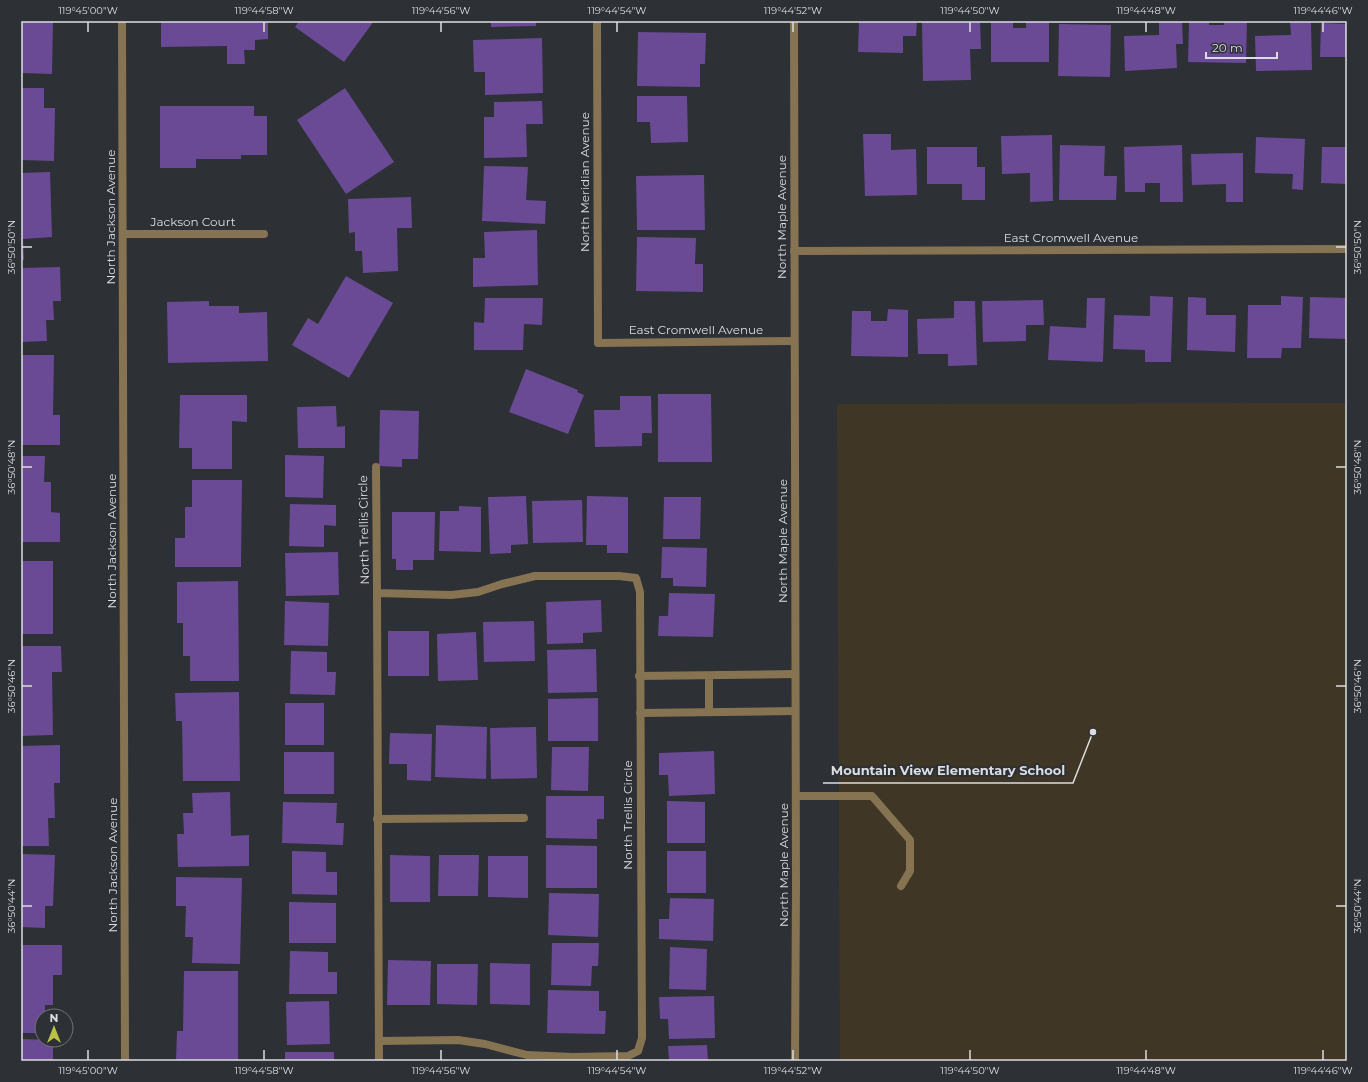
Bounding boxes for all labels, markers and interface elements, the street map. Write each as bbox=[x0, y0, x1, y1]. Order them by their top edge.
text: 119°45'00"W bbox=[58, 4, 118, 17]
text: 119°44'58"W bbox=[234, 4, 294, 17]
text: 119°44'56"W bbox=[412, 4, 470, 17]
text: 119°44'54"W bbox=[588, 4, 646, 17]
text: 119°44'52"W bbox=[764, 4, 822, 17]
text: 119°44'50"W bbox=[940, 4, 1000, 17]
text: 119°44'48"W bbox=[1116, 4, 1176, 17]
text: 119°44'46"W bbox=[1293, 4, 1353, 17]
scale bar bbox=[1206, 34, 1277, 60]
text: 20 m bbox=[1212, 40, 1243, 55]
street label: North Meridian Avenue bbox=[577, 112, 592, 252]
street label: North Jackson Avenue bbox=[103, 149, 118, 285]
street label: North Maple Avenue bbox=[774, 155, 789, 279]
street label: Jackson Court bbox=[149, 214, 236, 229]
text: 36°50'50"N bbox=[5, 220, 18, 274]
text: 36°50'50"N bbox=[1351, 220, 1364, 274]
street label: East Cromwell Avenue bbox=[1004, 230, 1138, 245]
street label: East Cromwell Avenue bbox=[629, 322, 763, 337]
text: 36°50'48"N bbox=[5, 440, 18, 494]
text: 36°50'48"N bbox=[1351, 440, 1364, 494]
street label: North Jackson Avenue bbox=[104, 473, 119, 609]
street label: North Trellis Circle bbox=[355, 475, 372, 585]
street label: North Maple Avenue bbox=[775, 479, 790, 603]
text: 36°50'46"N bbox=[5, 659, 18, 713]
text: 36°50'46"N bbox=[1351, 659, 1364, 713]
callout: Mountain View Elementary School bbox=[823, 758, 1073, 783]
street label: North Trellis Circle bbox=[620, 760, 635, 870]
text: Mountain View Elementary School bbox=[831, 762, 1065, 778]
street label: North Jackson Avenue bbox=[105, 797, 120, 933]
street label: North Maple Avenue bbox=[776, 803, 791, 927]
text: 36°50'44"N bbox=[5, 879, 18, 933]
text: 36°50'44"N bbox=[1351, 879, 1364, 933]
north arrow bbox=[34, 1008, 74, 1048]
text: N bbox=[50, 1011, 58, 1025]
text: 119°45'00"W bbox=[58, 1064, 118, 1077]
text: 119°44'58"W bbox=[234, 1064, 294, 1077]
text: 119°44'56"W bbox=[412, 1064, 470, 1077]
text: 119°44'54"W bbox=[588, 1064, 646, 1077]
text: 119°44'52"W bbox=[764, 1064, 822, 1077]
text: 119°44'50"W bbox=[940, 1064, 1000, 1077]
text: 119°44'48"W bbox=[1116, 1064, 1176, 1077]
text: 119°44'46"W bbox=[1293, 1064, 1353, 1077]

